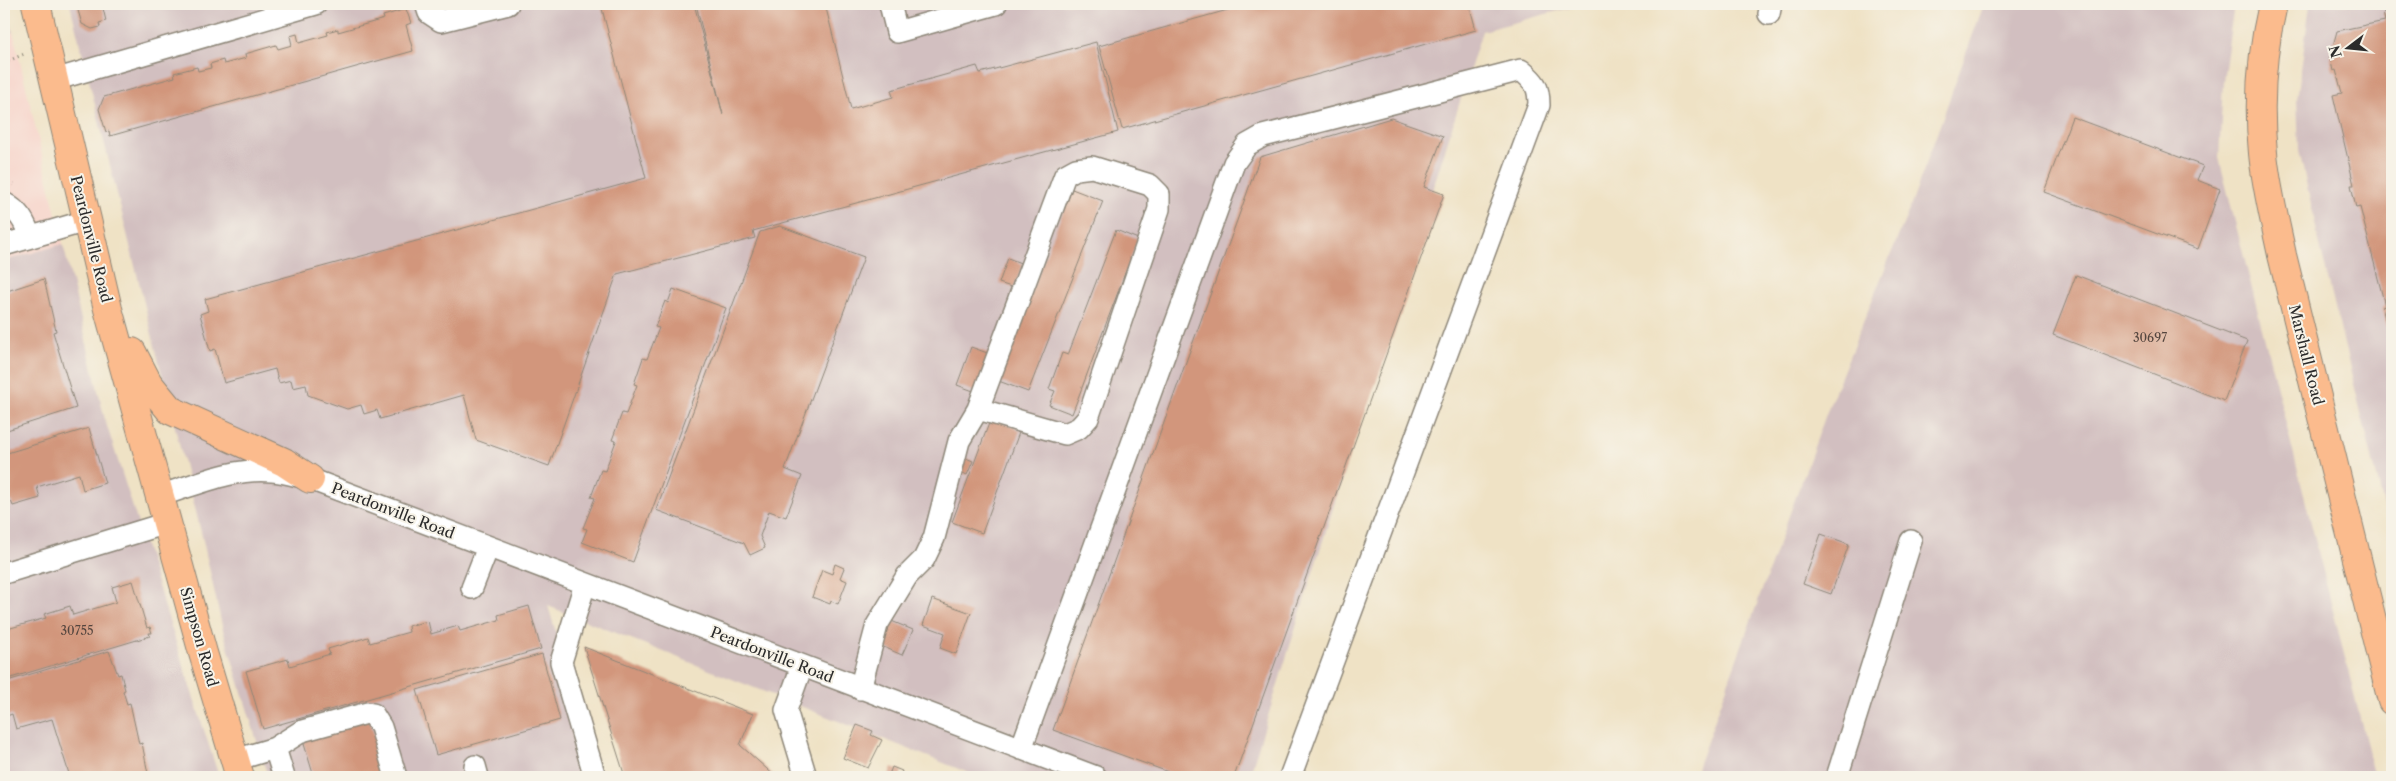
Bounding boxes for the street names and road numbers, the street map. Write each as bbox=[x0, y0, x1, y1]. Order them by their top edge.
street label: Peardonville Road bbox=[66, 173, 116, 304]
street label: Marshall Road bbox=[2285, 303, 2328, 407]
street label: Peardonville Road bbox=[329, 478, 457, 543]
street label: Simpson Road bbox=[176, 585, 223, 689]
street label: Peardonville Road bbox=[708, 622, 836, 687]

